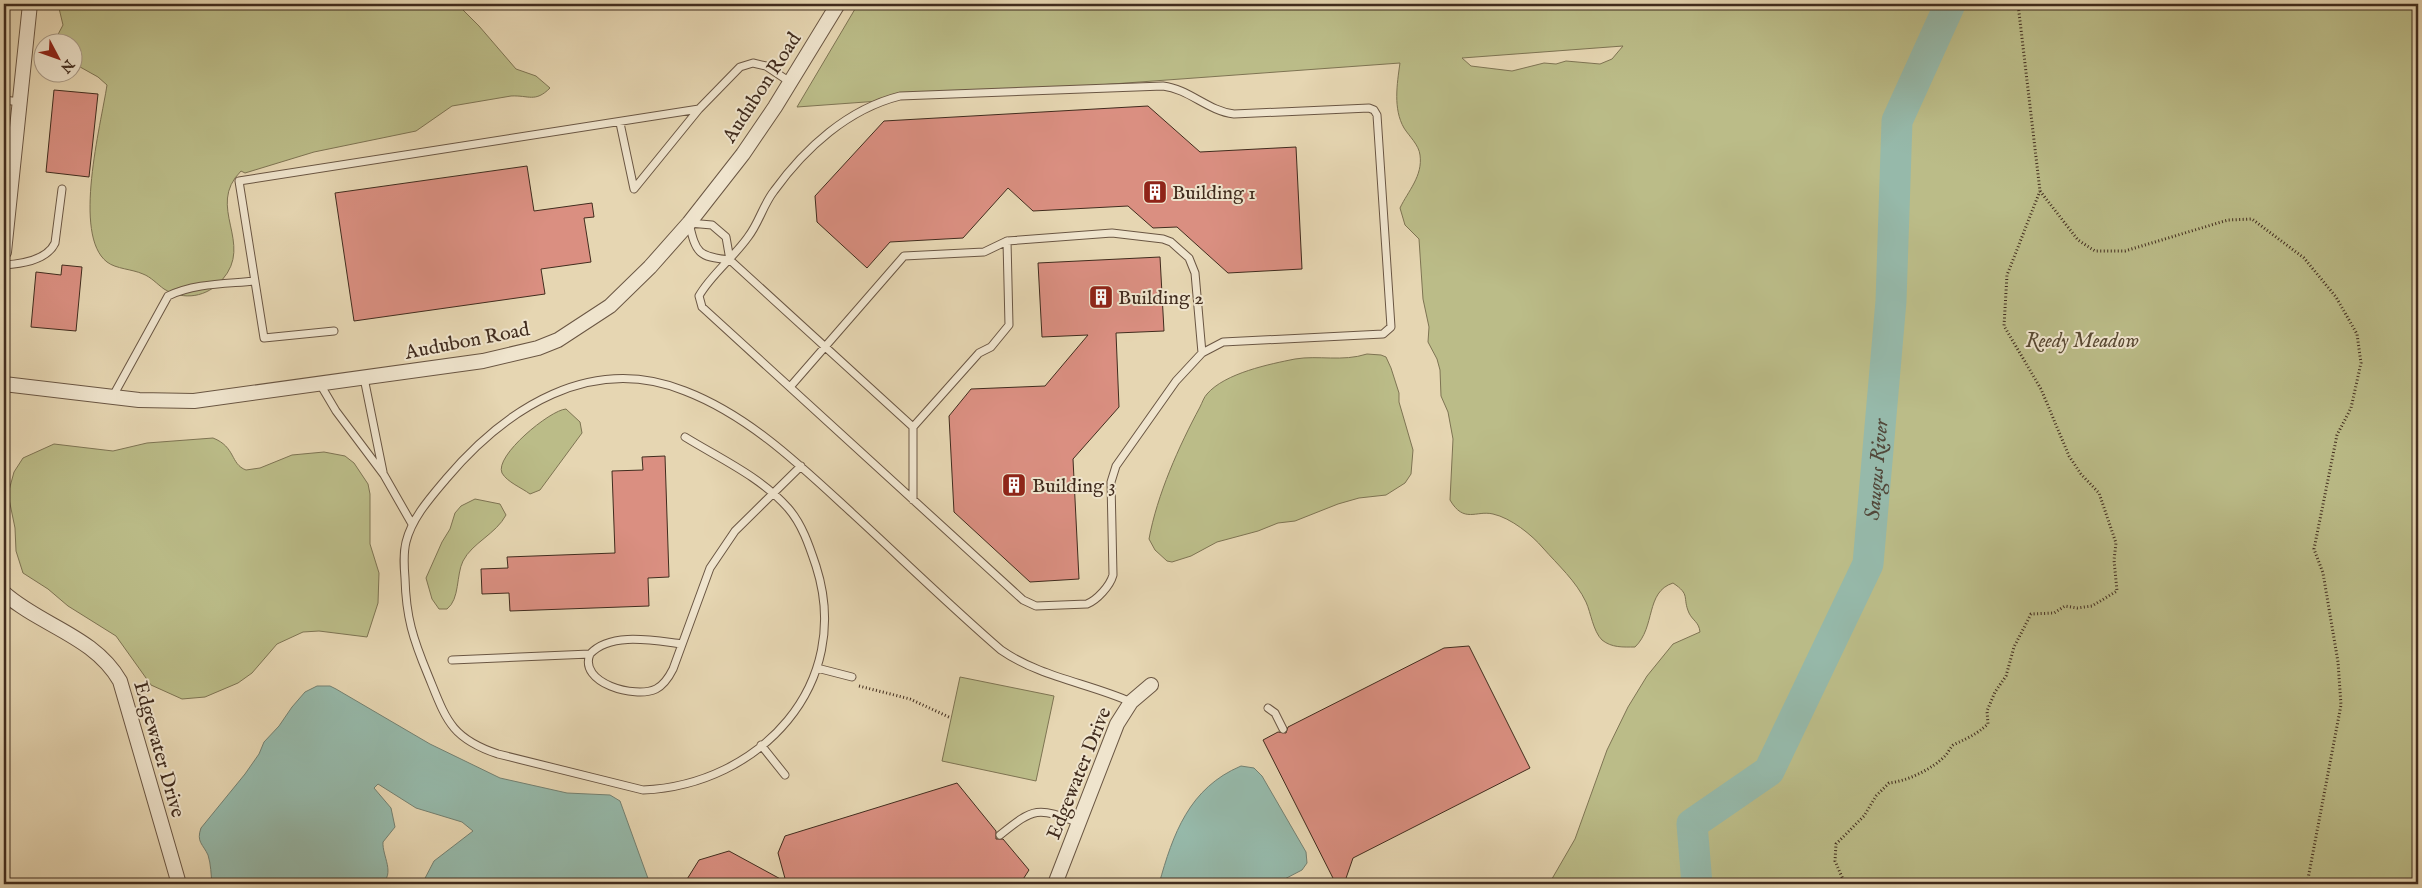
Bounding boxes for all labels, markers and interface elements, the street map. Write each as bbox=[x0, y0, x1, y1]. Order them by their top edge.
street label: Audubon Road bbox=[717, 28, 807, 149]
north arrow bbox=[32, 32, 82, 82]
text: N bbox=[56, 55, 78, 76]
building icon: Building 1 bbox=[1142, 179, 1168, 205]
place label: Building 1 bbox=[1172, 181, 1256, 206]
building icon: Building 2 bbox=[1088, 284, 1114, 310]
place label: Building 2 bbox=[1118, 286, 1204, 311]
street label: Audubon Road bbox=[402, 317, 532, 366]
park label: Reedy Meadow bbox=[2026, 329, 2139, 354]
water label: Saugus River bbox=[1860, 417, 1896, 521]
building icon: Building 3 bbox=[1001, 472, 1027, 498]
place label: Building 3 bbox=[1032, 474, 1116, 499]
street label: Edgewater Drive bbox=[127, 678, 190, 820]
street label: Edgewater Drive bbox=[1041, 704, 1117, 843]

